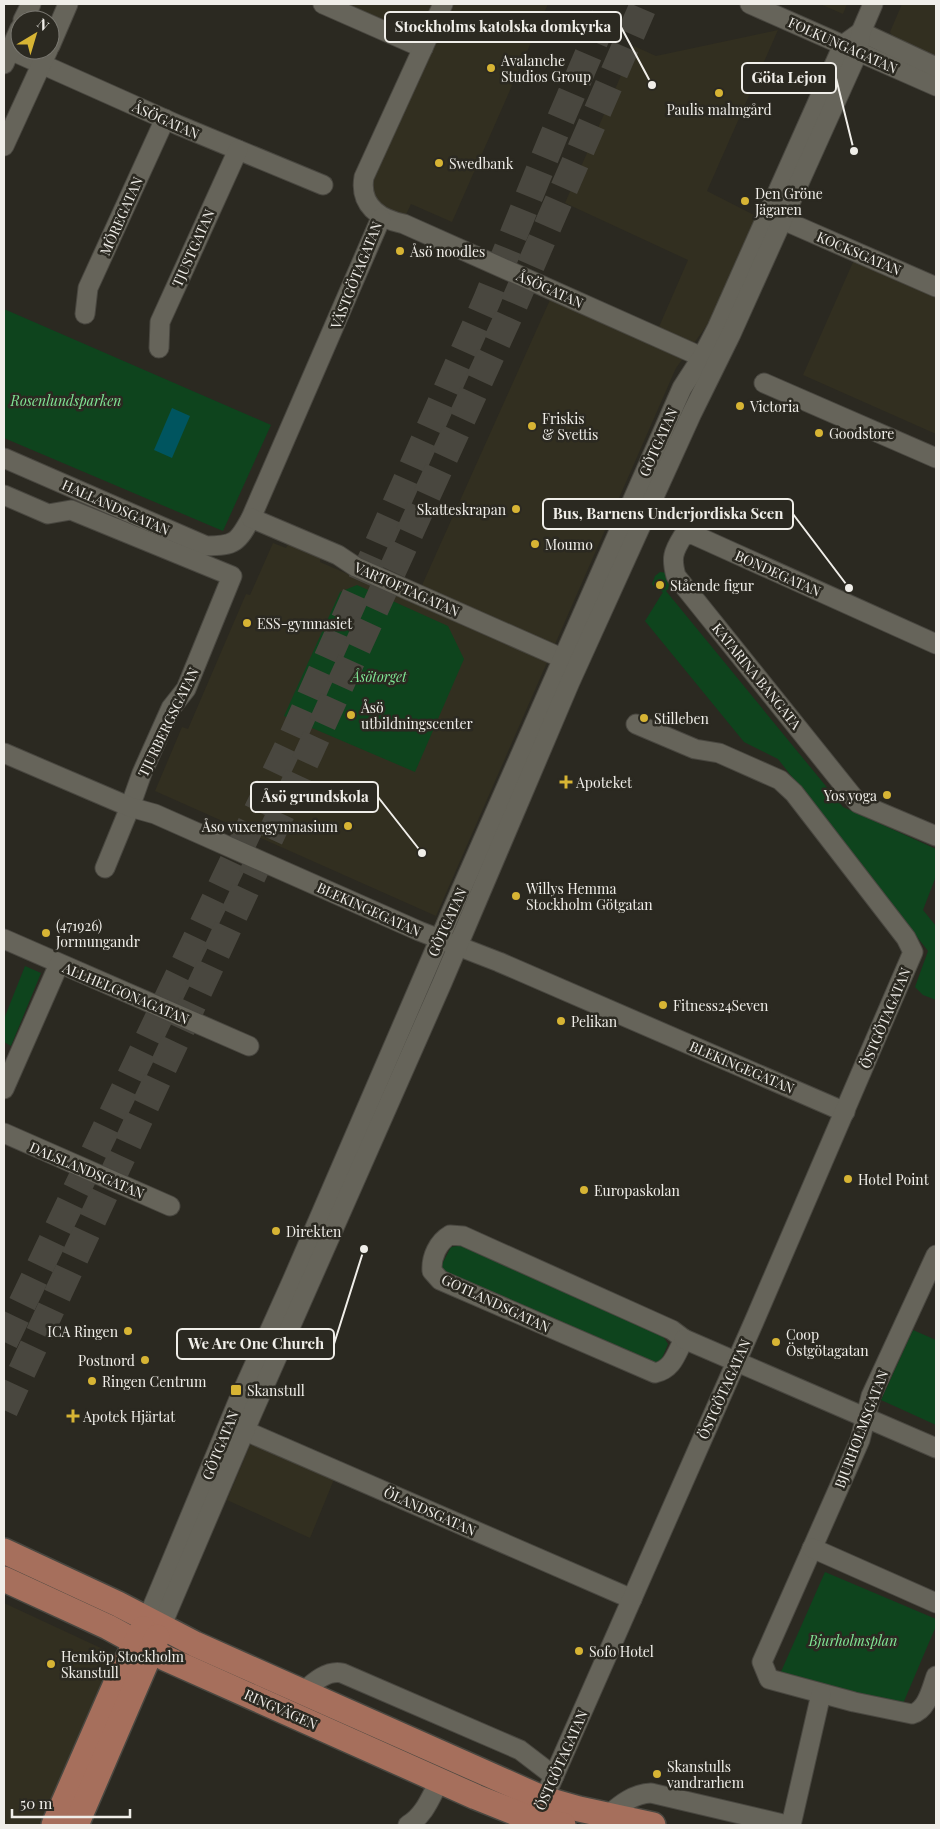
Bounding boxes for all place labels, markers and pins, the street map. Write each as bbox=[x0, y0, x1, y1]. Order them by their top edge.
callout: Stockholms katolska domkyrka bbox=[385, 12, 621, 42]
place label: Avalanche Studios Group bbox=[500, 51, 591, 86]
marker: Avalanche Studios Group bbox=[485, 62, 497, 74]
callout: Göta Lejon bbox=[742, 63, 836, 93]
marker: Paulis malmgård bbox=[713, 87, 725, 99]
place label: Paulis malmgård bbox=[666, 100, 772, 119]
place label: Swedbank bbox=[449, 154, 514, 173]
marker: Swedbank bbox=[433, 157, 445, 169]
place label: Den Gröne Jägaren bbox=[754, 184, 823, 219]
marker: Den Gröne Jägaren bbox=[739, 195, 751, 207]
place label: Åsö noodles bbox=[409, 242, 485, 261]
marker: Åsö noodles bbox=[394, 245, 406, 257]
place label: Victoria bbox=[749, 397, 799, 416]
marker: Victoria bbox=[734, 400, 746, 412]
place label: Friskis & Svettis bbox=[542, 409, 598, 444]
marker: Friskis & Svettis bbox=[526, 420, 538, 432]
place label: Goodstore bbox=[829, 424, 894, 443]
marker: Goodstore bbox=[813, 427, 825, 439]
callout: Bus, Barnens Underjordiska Scen bbox=[543, 499, 793, 529]
place label: Skatteskrapan bbox=[417, 500, 507, 519]
marker: Skatteskrapan bbox=[510, 503, 522, 515]
place label: Moumo bbox=[545, 535, 593, 554]
marker: Moumo bbox=[529, 538, 541, 550]
place label: Stående figur bbox=[670, 576, 755, 595]
marker: Stående figur bbox=[654, 579, 666, 591]
place label: ESS-gymnasiet bbox=[257, 614, 353, 633]
marker: ESS-gymnasiet bbox=[241, 617, 253, 629]
place label: Åsö utbildningscenter bbox=[360, 698, 474, 733]
marker: Åsö utbildningscenter bbox=[345, 709, 357, 721]
place label: Stilleben bbox=[654, 709, 710, 728]
marker: Stilleben bbox=[638, 712, 650, 724]
place label: Apoteket bbox=[575, 773, 633, 792]
marker: Apoteket bbox=[560, 776, 572, 788]
callout: Åsö grundskola bbox=[251, 782, 378, 812]
place label: Yos yoga bbox=[823, 786, 877, 805]
marker: Yos yoga bbox=[881, 789, 893, 801]
place label: Åso vuxengymnasium bbox=[201, 817, 339, 836]
marker: Åso vuxengymnasium bbox=[342, 820, 354, 832]
place label: Willys Hemma Stockholm Götgatan bbox=[525, 879, 653, 914]
marker: Willys Hemma Stockholm Götgatan bbox=[510, 890, 522, 902]
place label: (471926) Jormungandr bbox=[55, 916, 141, 951]
marker: (471926) Jormungandr bbox=[40, 927, 52, 939]
place label: Fitness24Seven bbox=[673, 996, 769, 1015]
marker: Fitness24Seven bbox=[657, 999, 669, 1011]
place label: Pelikan bbox=[571, 1012, 618, 1031]
marker: Pelikan bbox=[555, 1015, 567, 1027]
place label: Hotel Point bbox=[858, 1170, 930, 1189]
marker: Hotel Point bbox=[842, 1173, 854, 1185]
place label: Europaskolan bbox=[594, 1181, 680, 1200]
marker: Europaskolan bbox=[578, 1184, 590, 1196]
place label: Direkten bbox=[286, 1222, 342, 1241]
marker: Direkten bbox=[270, 1225, 282, 1237]
place label: ICA Ringen bbox=[47, 1322, 119, 1341]
marker: ICA Ringen bbox=[122, 1325, 134, 1337]
place label: Coop Östgötagatan bbox=[786, 1325, 869, 1360]
callout: We Are One Church bbox=[177, 1329, 334, 1359]
marker: Coop Östgötagatan bbox=[770, 1336, 782, 1348]
place label: Postnord bbox=[78, 1351, 135, 1370]
marker: Postnord bbox=[139, 1354, 151, 1366]
place label: Ringen Centrum bbox=[102, 1372, 207, 1391]
marker: Ringen Centrum bbox=[86, 1375, 98, 1387]
place label: Skanstull bbox=[247, 1381, 305, 1400]
marker: Skanstull bbox=[229, 1383, 243, 1397]
place label: Apotek Hjärtat bbox=[82, 1407, 176, 1426]
marker: Apotek Hjärtat bbox=[67, 1410, 79, 1422]
place label: Sofo Hotel bbox=[589, 1642, 654, 1661]
marker: Sofo Hotel bbox=[573, 1645, 585, 1657]
place label: Hemköp Stockholm Skanstull bbox=[61, 1647, 185, 1682]
marker: Hemköp Stockholm Skanstull bbox=[45, 1658, 57, 1670]
place label: Skanstulls vandrarhem bbox=[666, 1757, 745, 1792]
marker: Skanstulls vandrarhem bbox=[651, 1768, 663, 1780]

